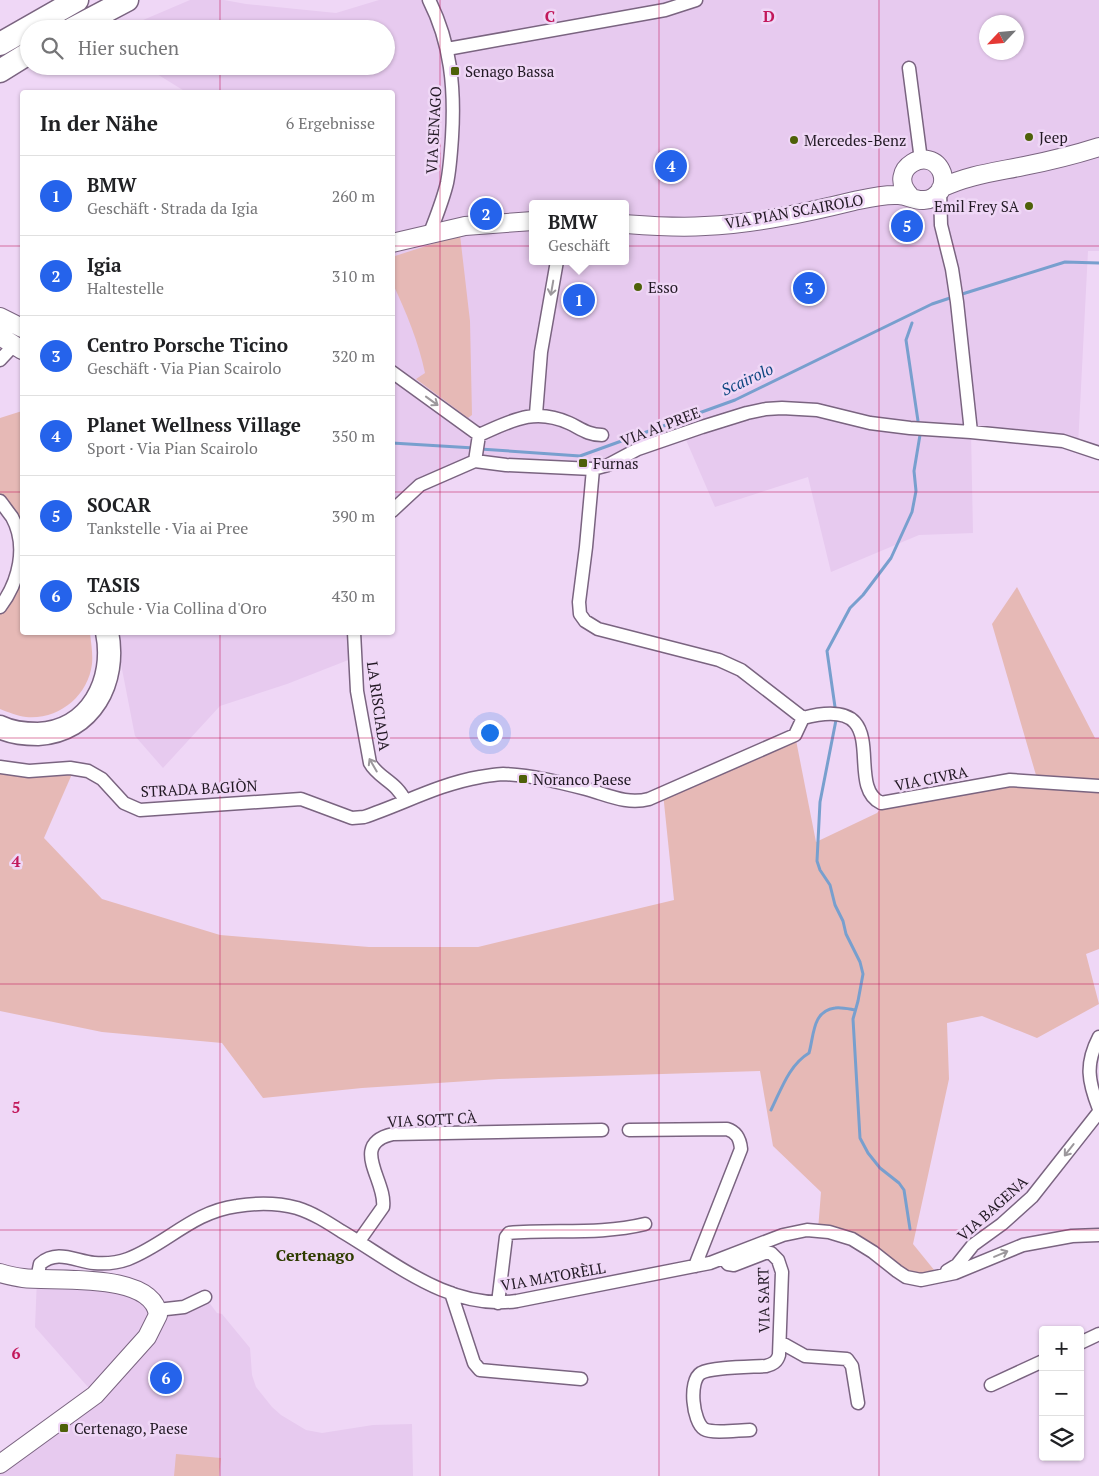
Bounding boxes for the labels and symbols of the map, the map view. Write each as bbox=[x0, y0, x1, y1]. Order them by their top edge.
text: C bbox=[545, 5, 555, 27]
text: D bbox=[763, 5, 775, 27]
north arrow bbox=[979, 15, 1024, 60]
place label: Senago Bassa bbox=[465, 61, 555, 81]
marker: Senago Bassa bbox=[449, 65, 461, 77]
street label: VIA SENAGO bbox=[421, 86, 445, 174]
place label: Jeep bbox=[1039, 127, 1068, 147]
place label: Mercedes-Benz bbox=[804, 130, 906, 150]
marker: Jeep bbox=[1023, 131, 1035, 143]
marker: Mercedes-Benz bbox=[788, 134, 800, 146]
pin: 4 bbox=[655, 147, 687, 185]
street label: VIA PIAN SCAIROLO bbox=[723, 189, 865, 233]
pin: 2 bbox=[470, 195, 502, 233]
place label: Emil Frey SA bbox=[934, 196, 1020, 216]
marker: Emil Frey SA bbox=[1023, 200, 1035, 212]
pin: 5 bbox=[891, 207, 923, 245]
pin: 3 bbox=[793, 269, 825, 307]
place label: Esso bbox=[648, 277, 678, 297]
one-way arrow bbox=[547, 279, 557, 295]
pin: 1 bbox=[563, 281, 595, 319]
marker: Esso bbox=[632, 281, 644, 293]
water label: Scairolo bbox=[717, 357, 777, 401]
one-way arrow bbox=[425, 396, 439, 406]
street label: VIA AI PREE bbox=[617, 402, 703, 450]
place label: Furnas bbox=[593, 453, 639, 473]
marker: Furnas bbox=[577, 457, 589, 469]
street label: LA RISCIADA bbox=[363, 660, 395, 753]
your location bbox=[477, 720, 503, 746]
one-way arrow bbox=[368, 758, 378, 772]
street label: VIA CIVRA bbox=[893, 761, 970, 795]
place label: Noranco Paese bbox=[533, 769, 631, 789]
marker: Noranco Paese bbox=[517, 773, 529, 785]
street label: STRADA BAGIÒN bbox=[140, 775, 258, 801]
text: 4 bbox=[11, 850, 21, 872]
text: 5 bbox=[11, 1096, 21, 1118]
street label: VIA SOTT CÀ bbox=[387, 1107, 478, 1131]
one-way arrow bbox=[1063, 1143, 1074, 1156]
street label: VIA BAGENA bbox=[953, 1171, 1032, 1245]
district label: Certenago bbox=[276, 1244, 355, 1266]
one-way arrow bbox=[993, 1248, 1008, 1258]
street label: VIA MATORÈLL bbox=[499, 1257, 607, 1295]
street label: VIA SART bbox=[752, 1267, 774, 1333]
text: 6 bbox=[11, 1342, 21, 1364]
pin: 6 bbox=[150, 1359, 182, 1397]
place label: Certenago, Paese bbox=[74, 1418, 188, 1438]
marker: Certenago, Paese bbox=[58, 1422, 70, 1434]

